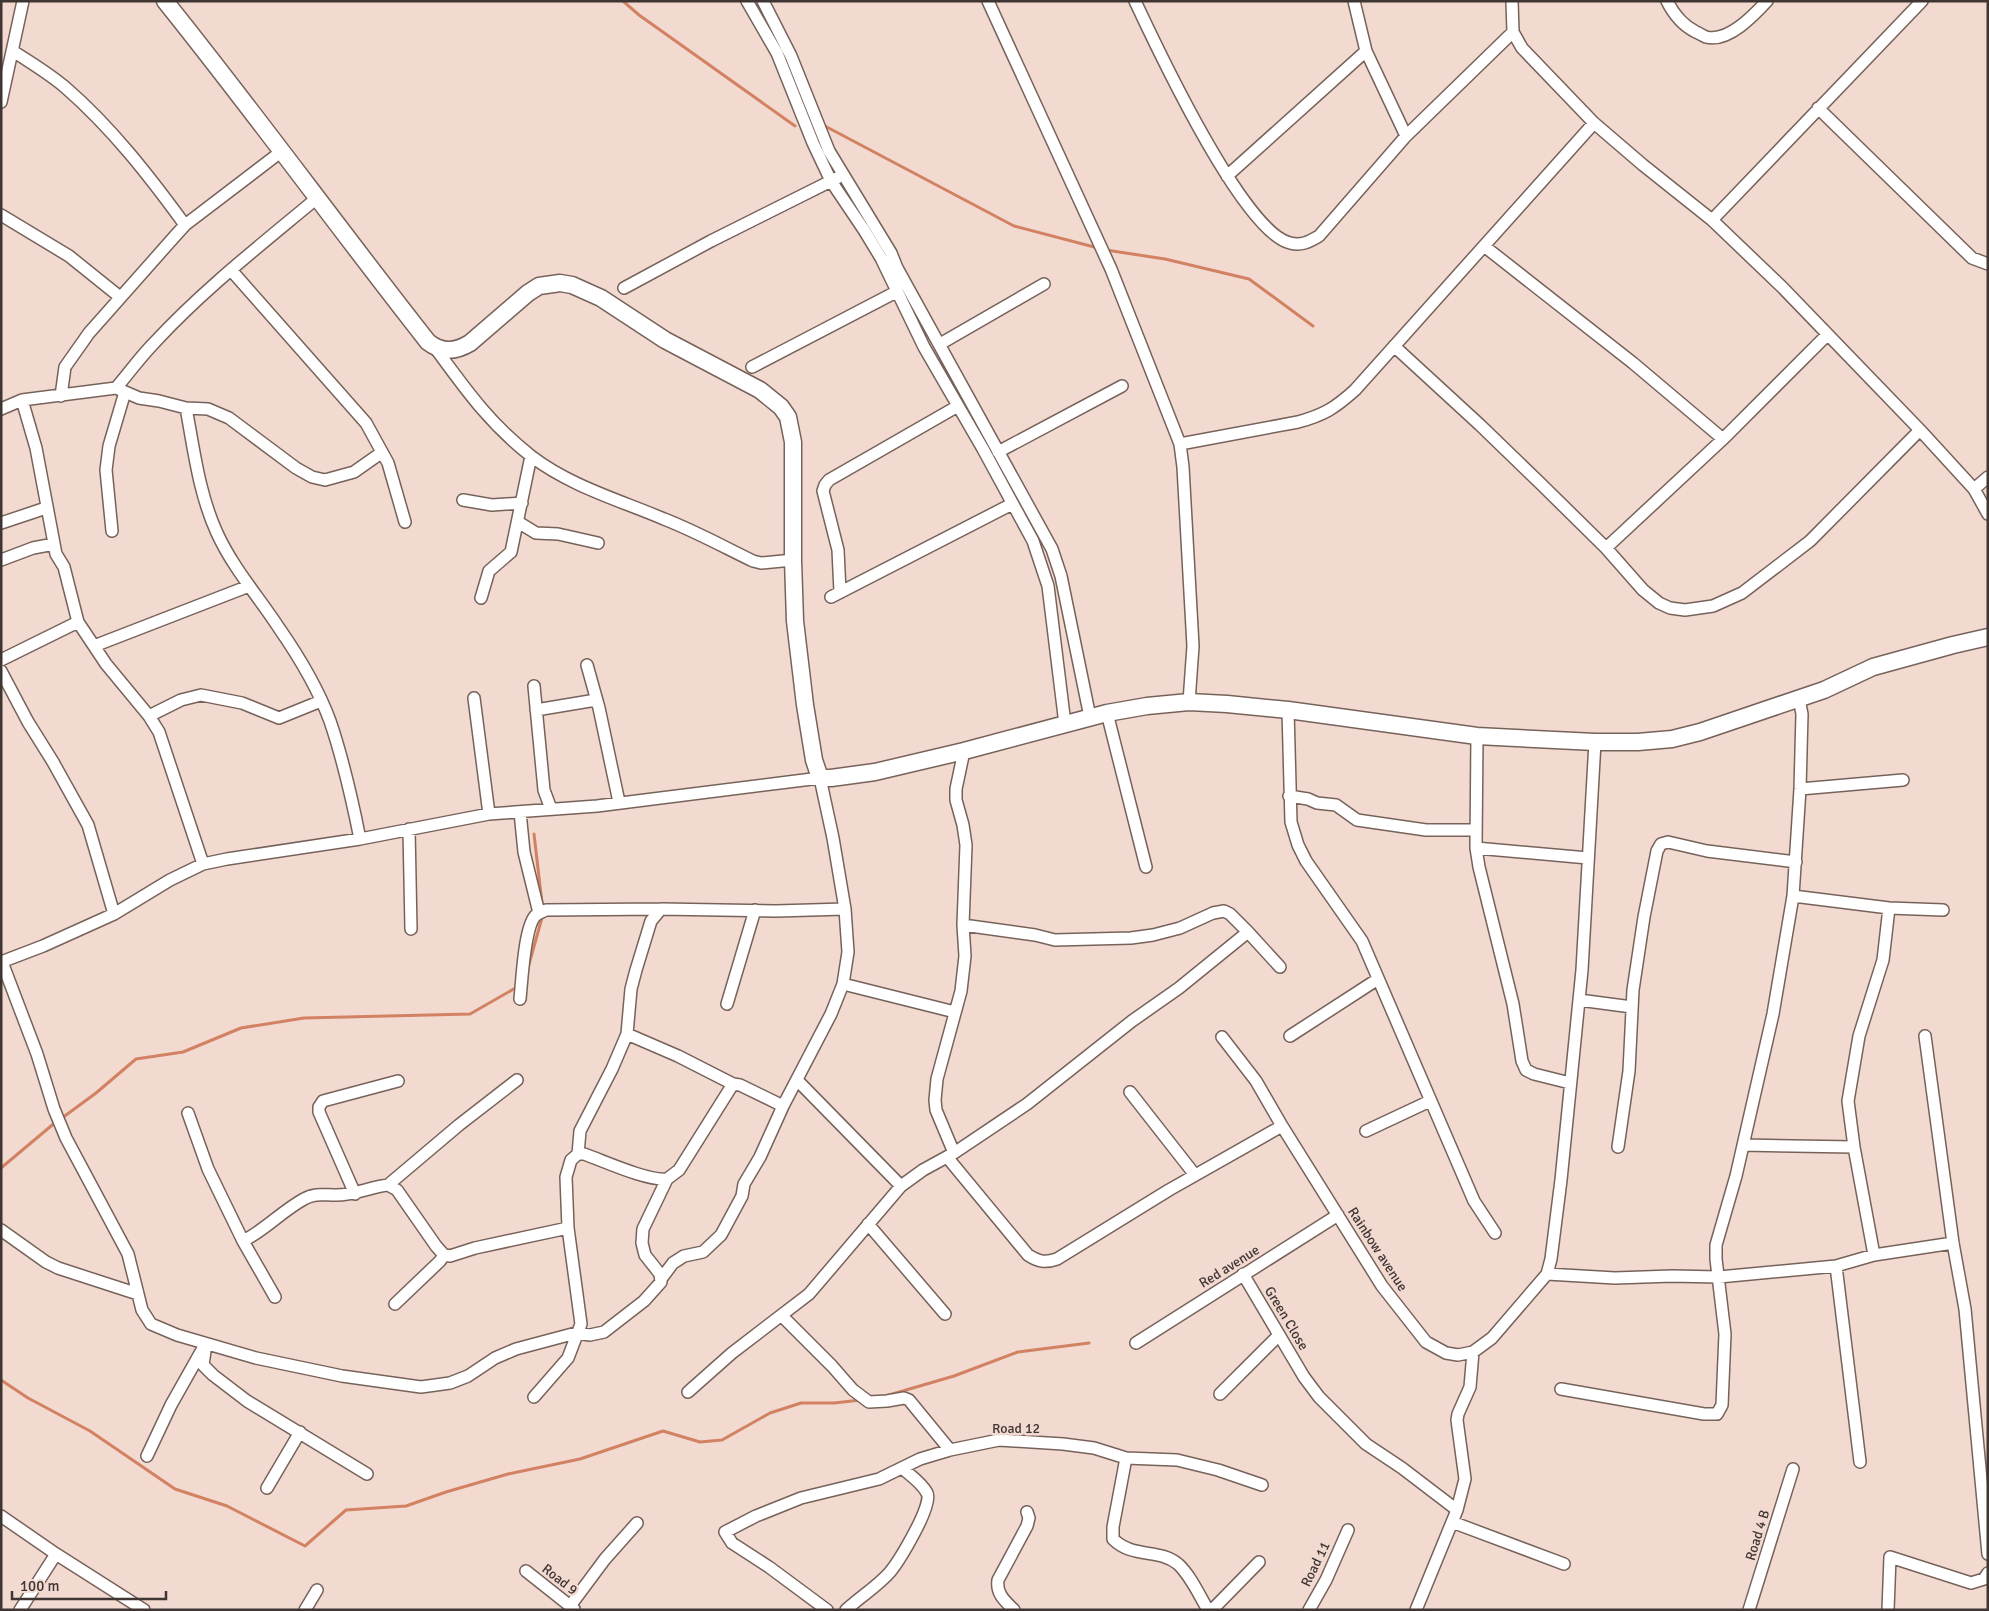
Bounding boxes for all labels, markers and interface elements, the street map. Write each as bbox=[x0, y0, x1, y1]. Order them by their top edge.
street label: Rainbow avenue bbox=[1344, 1204, 1411, 1295]
street label: Red avenue bbox=[1196, 1241, 1263, 1292]
street label: Green Close bbox=[1261, 1283, 1312, 1353]
street label: Road 12 bbox=[992, 1420, 1040, 1437]
street label: Road 4 B bbox=[1742, 1508, 1773, 1563]
street label: Road 11 bbox=[1297, 1539, 1334, 1590]
street label: Road 9 bbox=[538, 1560, 581, 1599]
scale bar bbox=[12, 1568, 166, 1600]
text: 100 m bbox=[20, 1577, 60, 1595]

